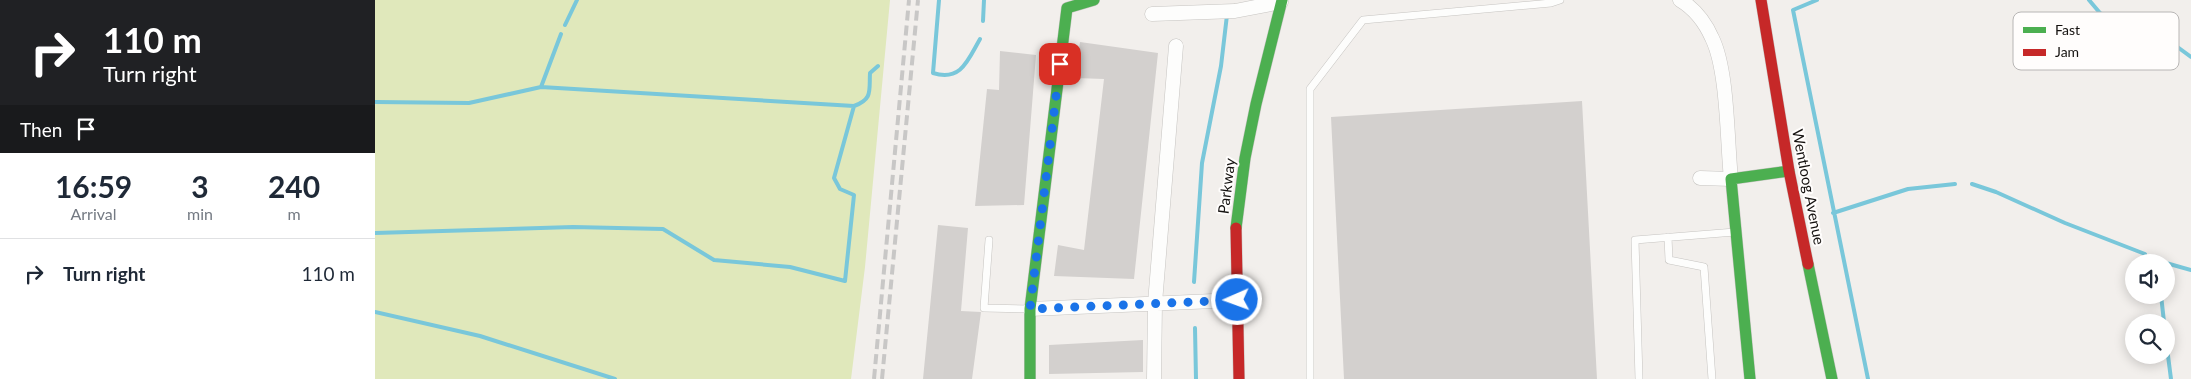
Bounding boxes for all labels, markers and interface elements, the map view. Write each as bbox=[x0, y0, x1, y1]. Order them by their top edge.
legend bbox=[2013, 12, 2179, 70]
text: 110 m bbox=[103, 18, 202, 60]
icon: right bbox=[20, 20, 85, 85]
text: Fast bbox=[2055, 21, 2080, 38]
pin bbox=[1039, 43, 1081, 85]
text: Jam bbox=[2055, 43, 2079, 60]
icon: arrive bbox=[1046, 50, 1074, 78]
text: Turn right bbox=[103, 60, 197, 87]
icon: arrive bbox=[72, 115, 100, 143]
text: Then bbox=[20, 118, 62, 141]
street label: Wentloog Avenue bbox=[1789, 127, 1829, 246]
street label: Parkway bbox=[1214, 157, 1238, 215]
text: 16:59 bbox=[55, 168, 132, 204]
text: 3 bbox=[191, 168, 209, 204]
text: 240 bbox=[268, 168, 320, 204]
text: Arrival bbox=[70, 204, 117, 223]
text: min bbox=[187, 204, 213, 223]
text: m bbox=[287, 204, 301, 223]
map controls bbox=[2125, 254, 2175, 364]
button: sound bbox=[2125, 254, 2175, 304]
icon: right bbox=[20, 260, 48, 288]
text: Turn right bbox=[63, 262, 145, 285]
text: 110 m bbox=[301, 262, 355, 285]
position arrow bbox=[1210, 273, 1262, 325]
button: search bbox=[2125, 314, 2175, 364]

